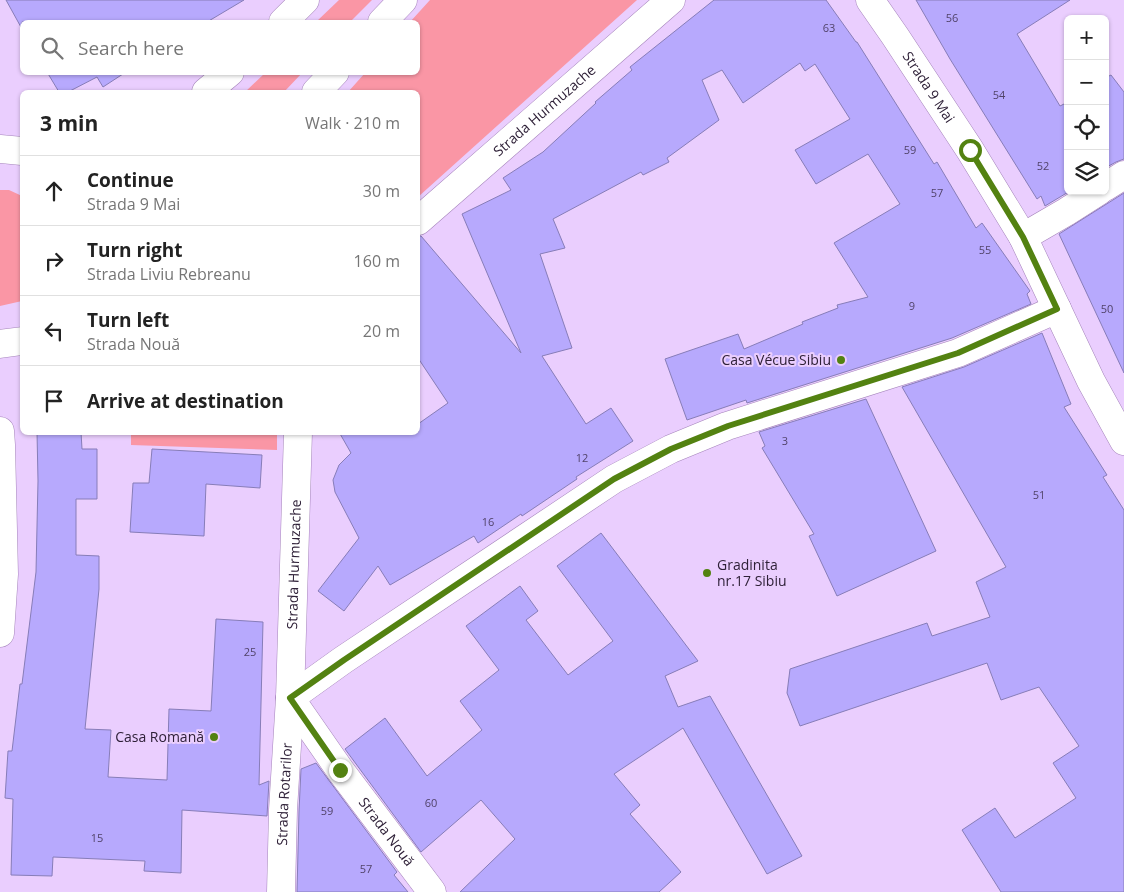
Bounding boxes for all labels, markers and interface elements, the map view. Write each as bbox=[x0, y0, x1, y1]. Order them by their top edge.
house number: 56 bbox=[946, 10, 958, 25]
map controls bbox=[1064, 15, 1109, 195]
button: + bbox=[1064, 15, 1109, 60]
search box bbox=[20, 20, 420, 75]
house number: 63 bbox=[823, 20, 835, 35]
icon: search bbox=[38, 34, 66, 62]
text: Search here bbox=[78, 35, 184, 61]
street label: Strada 9 Mai bbox=[899, 47, 959, 126]
street label: Strada Hurmuzache bbox=[489, 60, 599, 160]
button: − bbox=[1064, 60, 1109, 105]
house number: 54 bbox=[993, 87, 1006, 102]
button: locate bbox=[1064, 105, 1109, 150]
text: 3 min bbox=[40, 109, 98, 137]
text: Walk · 210 m bbox=[305, 112, 400, 134]
route start bbox=[959, 139, 982, 162]
house number: 59 bbox=[904, 142, 916, 157]
button: layers bbox=[1064, 150, 1109, 195]
house number: 52 bbox=[1037, 158, 1049, 173]
text: Continue bbox=[87, 167, 174, 193]
icon: ahead bbox=[40, 177, 68, 205]
text: 30 m bbox=[363, 180, 400, 202]
house number: 57 bbox=[931, 185, 943, 200]
text: Strada 9 Mai bbox=[87, 193, 180, 215]
text: Turn right bbox=[87, 237, 182, 263]
house number: 55 bbox=[979, 242, 991, 257]
icon: right bbox=[40, 247, 68, 275]
text: 160 m bbox=[354, 250, 400, 272]
text: Strada Liviu Rebreanu bbox=[87, 263, 251, 285]
house number: 9 bbox=[909, 298, 915, 313]
house number: 50 bbox=[1101, 301, 1113, 316]
text: Turn left bbox=[87, 307, 169, 333]
icon: left bbox=[40, 317, 68, 345]
text: 20 m bbox=[363, 320, 400, 342]
text: Strada Nouă bbox=[87, 333, 180, 355]
place label: Casa Vécue Sibiu bbox=[721, 350, 831, 369]
marker: Casa Vécue Sibiu bbox=[835, 354, 847, 366]
icon: arrive bbox=[40, 387, 68, 415]
text: Arrive at destination bbox=[87, 388, 284, 414]
house number: 3 bbox=[782, 433, 788, 448]
house number: 12 bbox=[576, 450, 588, 465]
house number: 51 bbox=[1033, 487, 1045, 502]
street label: Strada Hurmuzache bbox=[282, 499, 305, 630]
house number: 16 bbox=[482, 514, 494, 529]
place label: Gradinita nr.17 Sibiu bbox=[717, 555, 787, 590]
marker: Gradinita nr.17 Sibiu bbox=[701, 567, 713, 579]
house number: 25 bbox=[244, 644, 256, 659]
place label: Casa Romană bbox=[115, 727, 204, 746]
marker: Casa Romană bbox=[208, 731, 220, 743]
street label: Strada Rotarilor bbox=[272, 742, 296, 846]
route end bbox=[329, 759, 352, 782]
street label: Strada Nouă bbox=[355, 793, 419, 870]
house number: 60 bbox=[425, 795, 437, 810]
house number: 59 bbox=[321, 803, 333, 818]
house number: 15 bbox=[91, 830, 103, 845]
house number: 57 bbox=[360, 861, 372, 876]

